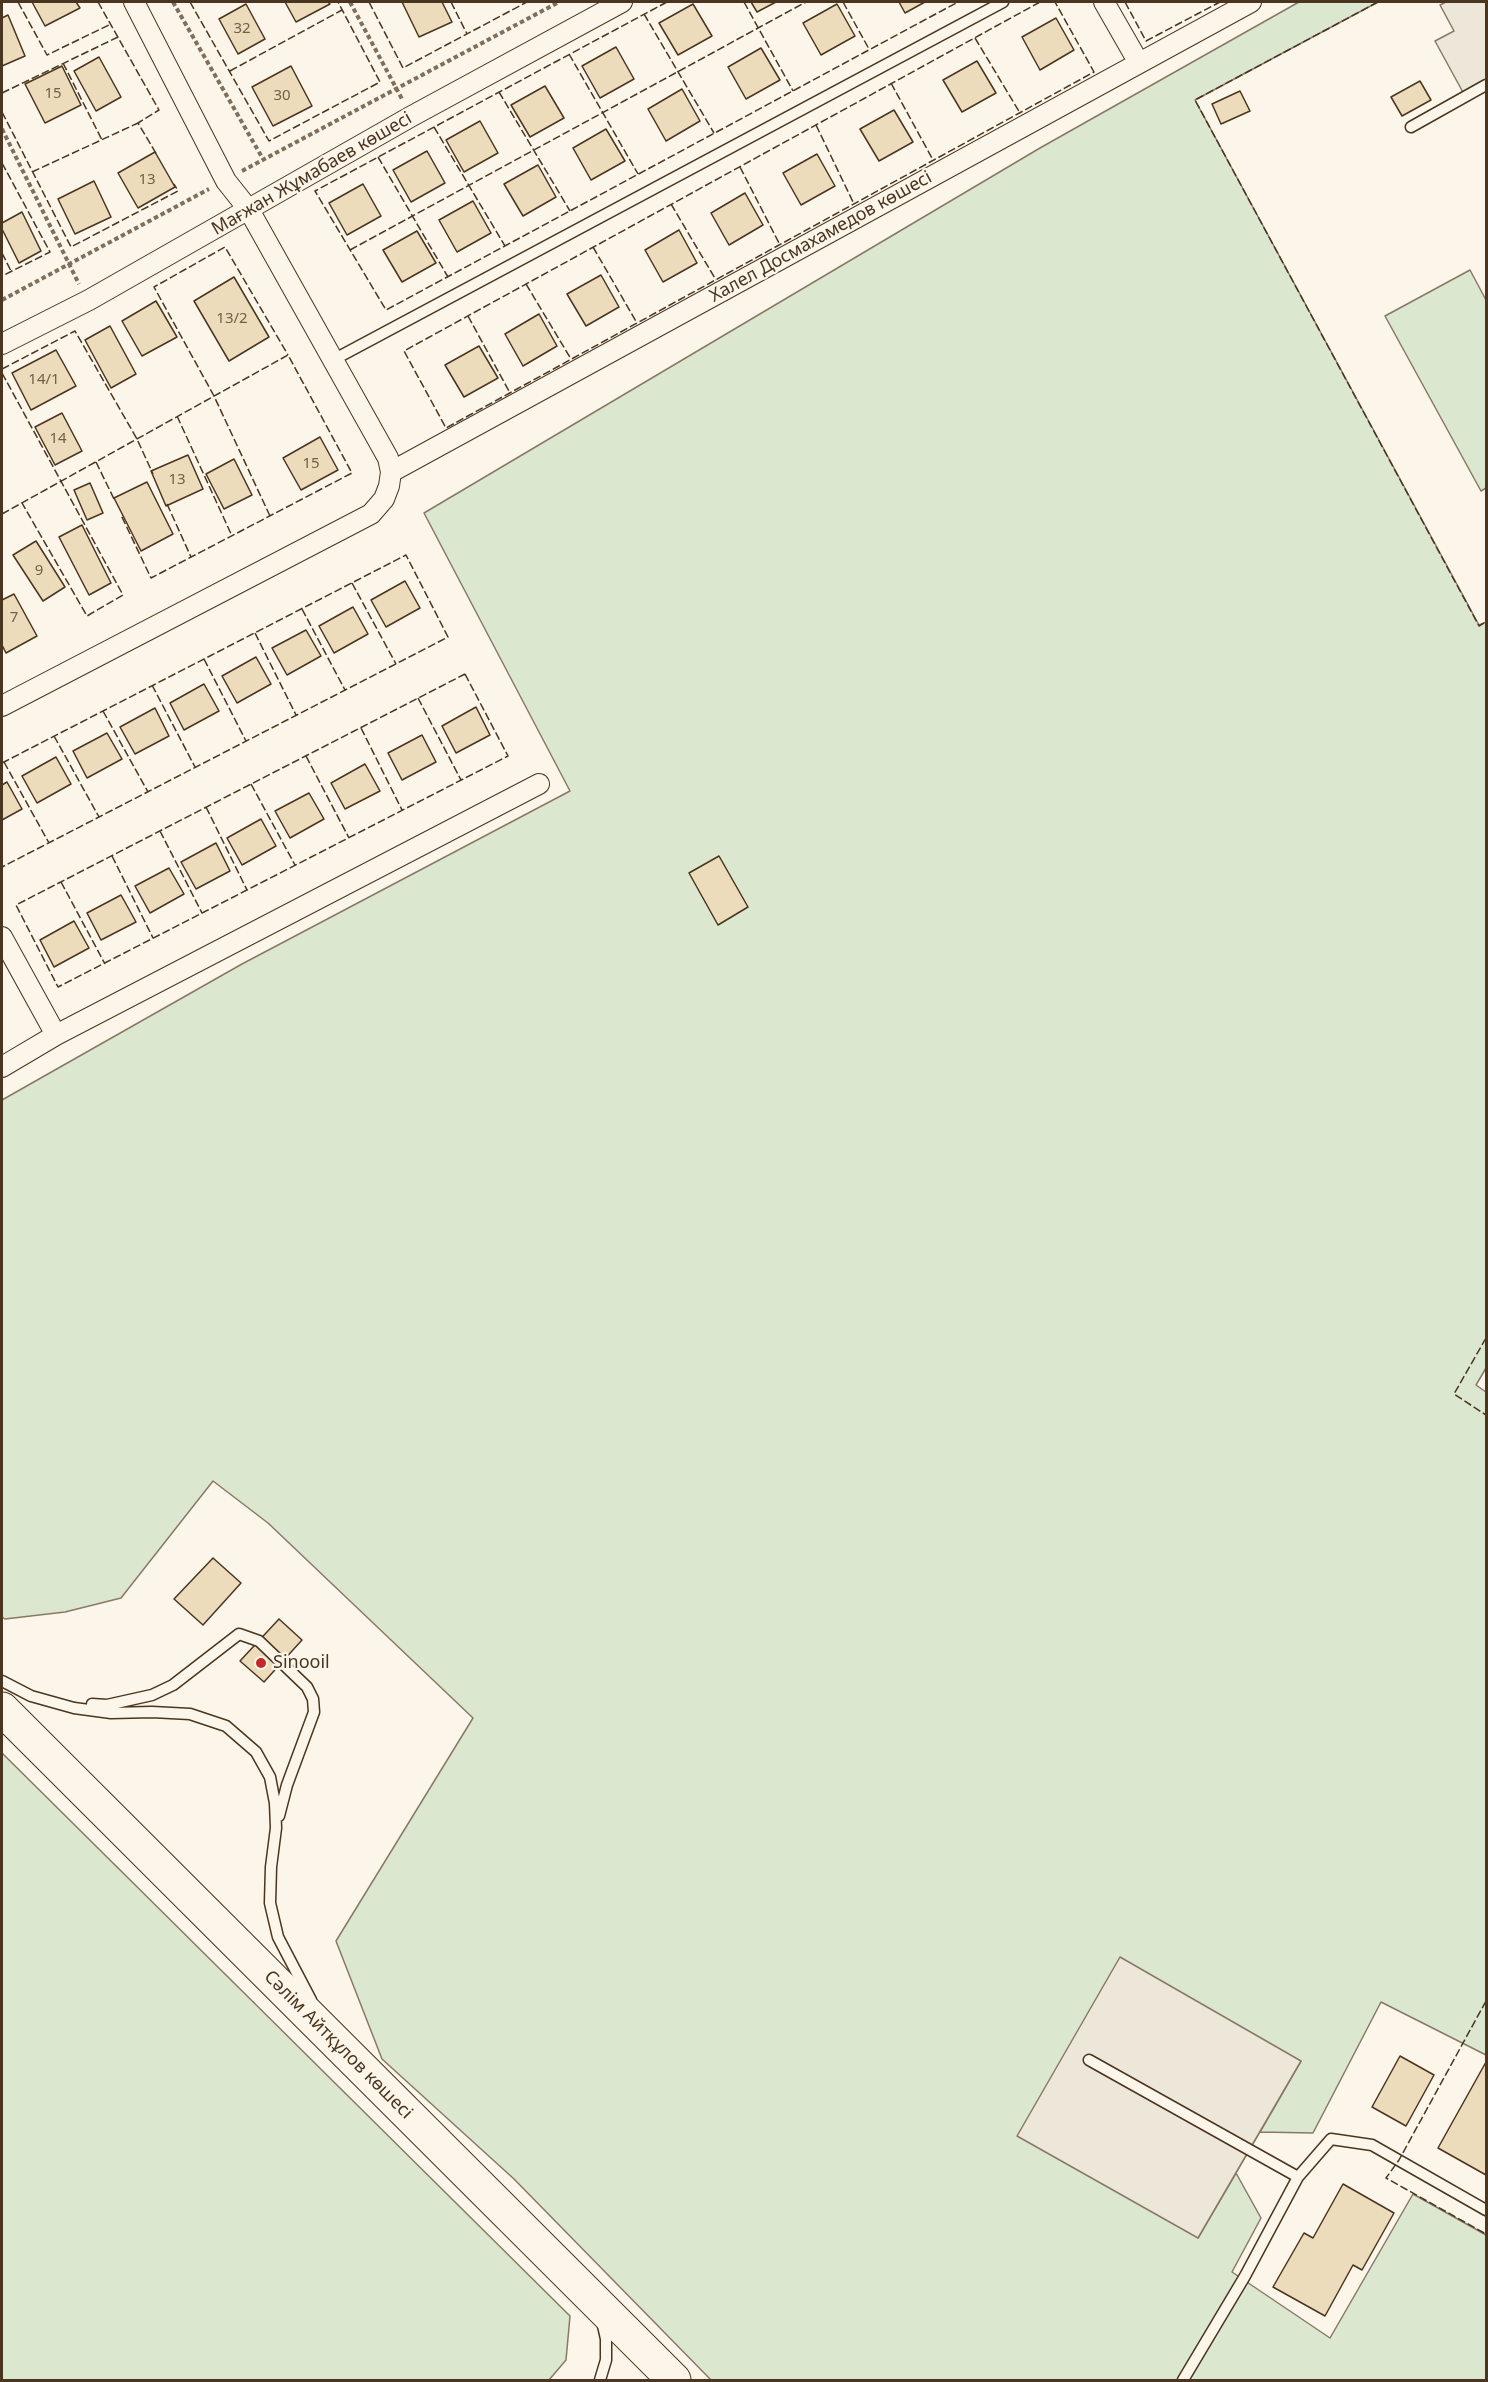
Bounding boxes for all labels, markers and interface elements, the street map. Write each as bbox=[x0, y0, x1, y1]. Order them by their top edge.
house number: 32 bbox=[233, 20, 251, 38]
house number: 15 bbox=[44, 85, 62, 103]
house number: 30 bbox=[273, 87, 291, 105]
street label: Мағжан Жұмабаев көшесі bbox=[208, 108, 416, 240]
street label: Халел Досмахамедов көшесі bbox=[706, 167, 936, 307]
house number: 13 bbox=[138, 171, 156, 189]
house number: 13/2 bbox=[216, 310, 248, 328]
house number: 14/1 bbox=[28, 371, 60, 389]
house number: 14 bbox=[49, 430, 67, 448]
house number: 15 bbox=[302, 455, 320, 473]
house number: 13 bbox=[168, 471, 186, 489]
house number: 9 bbox=[35, 562, 43, 580]
house number: 7 bbox=[10, 609, 18, 627]
place label: Sinooil bbox=[273, 1652, 330, 1674]
marker: Sinooil bbox=[254, 1656, 268, 1670]
street label: Сәлім Айтқұлов көшесі bbox=[259, 1966, 417, 2124]

